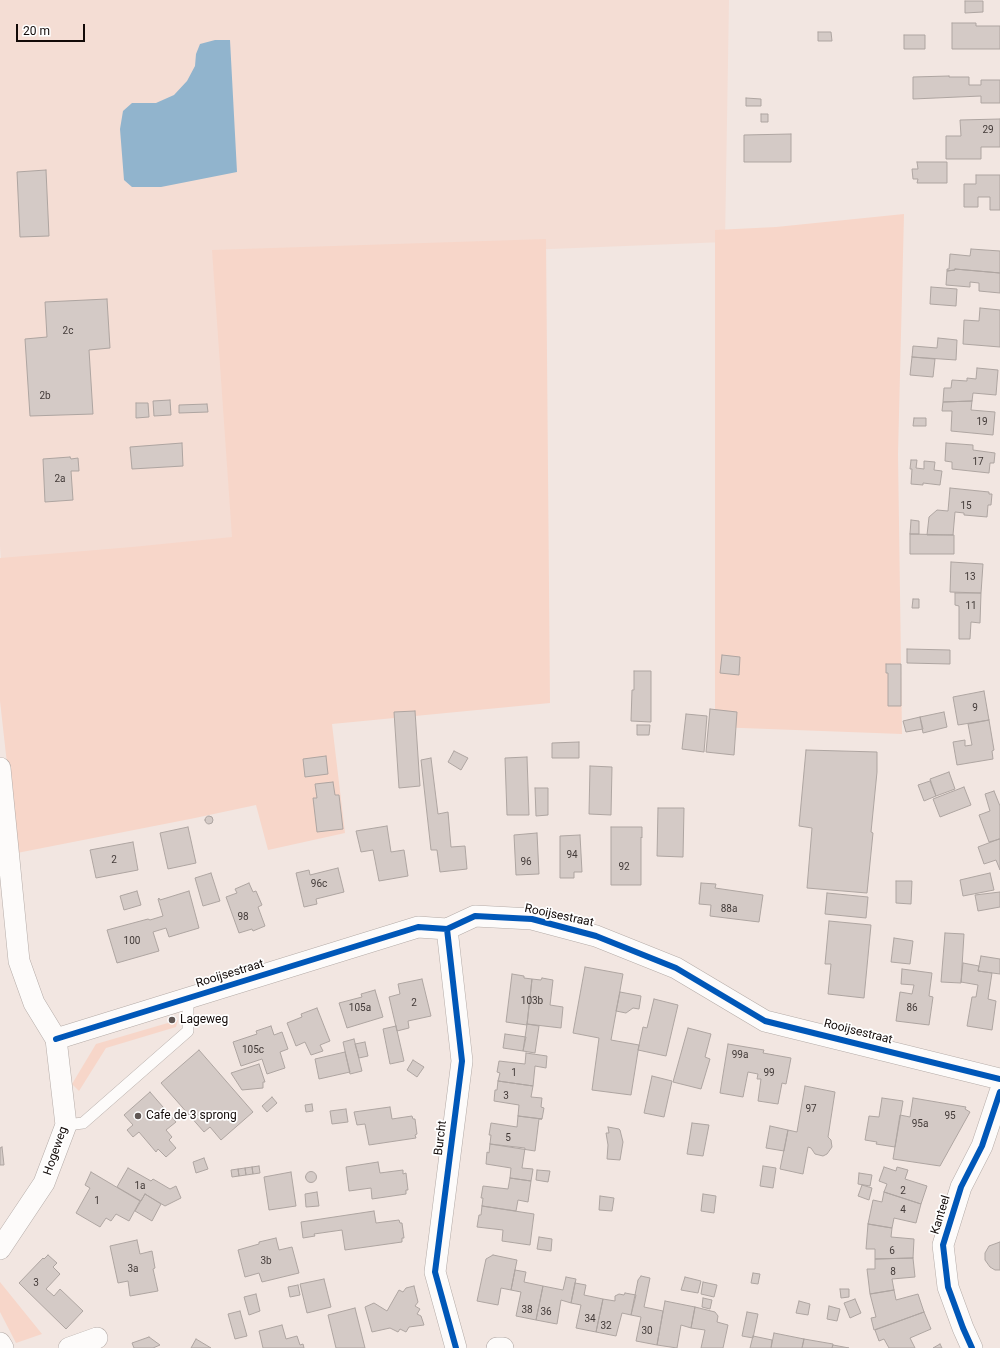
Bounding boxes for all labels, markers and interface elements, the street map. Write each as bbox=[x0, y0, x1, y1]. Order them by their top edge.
scale bar bbox=[18, 16, 87, 42]
text: 20 m bbox=[23, 24, 50, 38]
house number: 29 bbox=[982, 124, 994, 136]
house number: 2c bbox=[63, 325, 73, 337]
house number: 2b bbox=[39, 390, 51, 402]
house number: 19 bbox=[976, 416, 988, 428]
house number: 17 bbox=[972, 456, 984, 468]
house number: 2a bbox=[54, 473, 66, 485]
house number: 15 bbox=[960, 500, 972, 512]
house number: 13 bbox=[964, 571, 976, 583]
house number: 11 bbox=[965, 600, 977, 612]
house number: 9 bbox=[972, 702, 978, 714]
house number: 94 bbox=[566, 849, 578, 861]
house number: 2 bbox=[111, 854, 117, 866]
house number: 96 bbox=[520, 856, 532, 868]
house number: 92 bbox=[618, 861, 630, 873]
house number: 96c bbox=[311, 878, 327, 890]
street label: Rooijsestraat bbox=[523, 902, 595, 930]
house number: 88a bbox=[721, 903, 737, 915]
house number: 98 bbox=[237, 911, 249, 923]
house number: 100 bbox=[124, 935, 140, 947]
street label: Rooijsestraat bbox=[194, 957, 266, 991]
house number: 103b bbox=[521, 995, 543, 1007]
house number: 2 bbox=[411, 997, 417, 1009]
house number: 105a bbox=[349, 1002, 371, 1014]
house number: 86 bbox=[906, 1002, 918, 1014]
place label: Lageweg bbox=[180, 1013, 228, 1027]
marker: Lageweg bbox=[167, 1015, 177, 1025]
street label: Rooijsestraat bbox=[822, 1017, 894, 1047]
house number: 105c bbox=[242, 1044, 264, 1056]
house number: 99a bbox=[732, 1049, 748, 1061]
house number: 1 bbox=[511, 1067, 517, 1079]
house number: 99 bbox=[763, 1067, 775, 1079]
house number: 3 bbox=[503, 1090, 509, 1102]
house number: 97 bbox=[805, 1103, 817, 1115]
place label: Cafe de 3 sprong bbox=[146, 1109, 237, 1123]
house number: 95 bbox=[944, 1110, 956, 1122]
marker: Cafe de 3 sprong bbox=[133, 1111, 143, 1121]
house number: 95a bbox=[912, 1118, 928, 1130]
street label: Burcht bbox=[432, 1120, 450, 1156]
street label: Hogeweg bbox=[41, 1125, 71, 1177]
house number: 5 bbox=[505, 1132, 511, 1144]
house number: 1a bbox=[134, 1180, 146, 1192]
house number: 2 bbox=[900, 1185, 906, 1197]
street label: Kanteel bbox=[928, 1194, 954, 1236]
house number: 1 bbox=[94, 1195, 100, 1207]
house number: 4 bbox=[900, 1204, 906, 1216]
house number: 6 bbox=[889, 1245, 895, 1257]
house number: 3b bbox=[260, 1255, 272, 1267]
house number: 3a bbox=[127, 1263, 139, 1275]
house number: 8 bbox=[890, 1266, 896, 1278]
house number: 3 bbox=[33, 1277, 39, 1289]
house number: 38 bbox=[521, 1304, 533, 1316]
house number: 36 bbox=[540, 1306, 552, 1318]
house number: 34 bbox=[584, 1313, 596, 1325]
house number: 32 bbox=[600, 1320, 612, 1332]
house number: 30 bbox=[641, 1325, 653, 1337]

